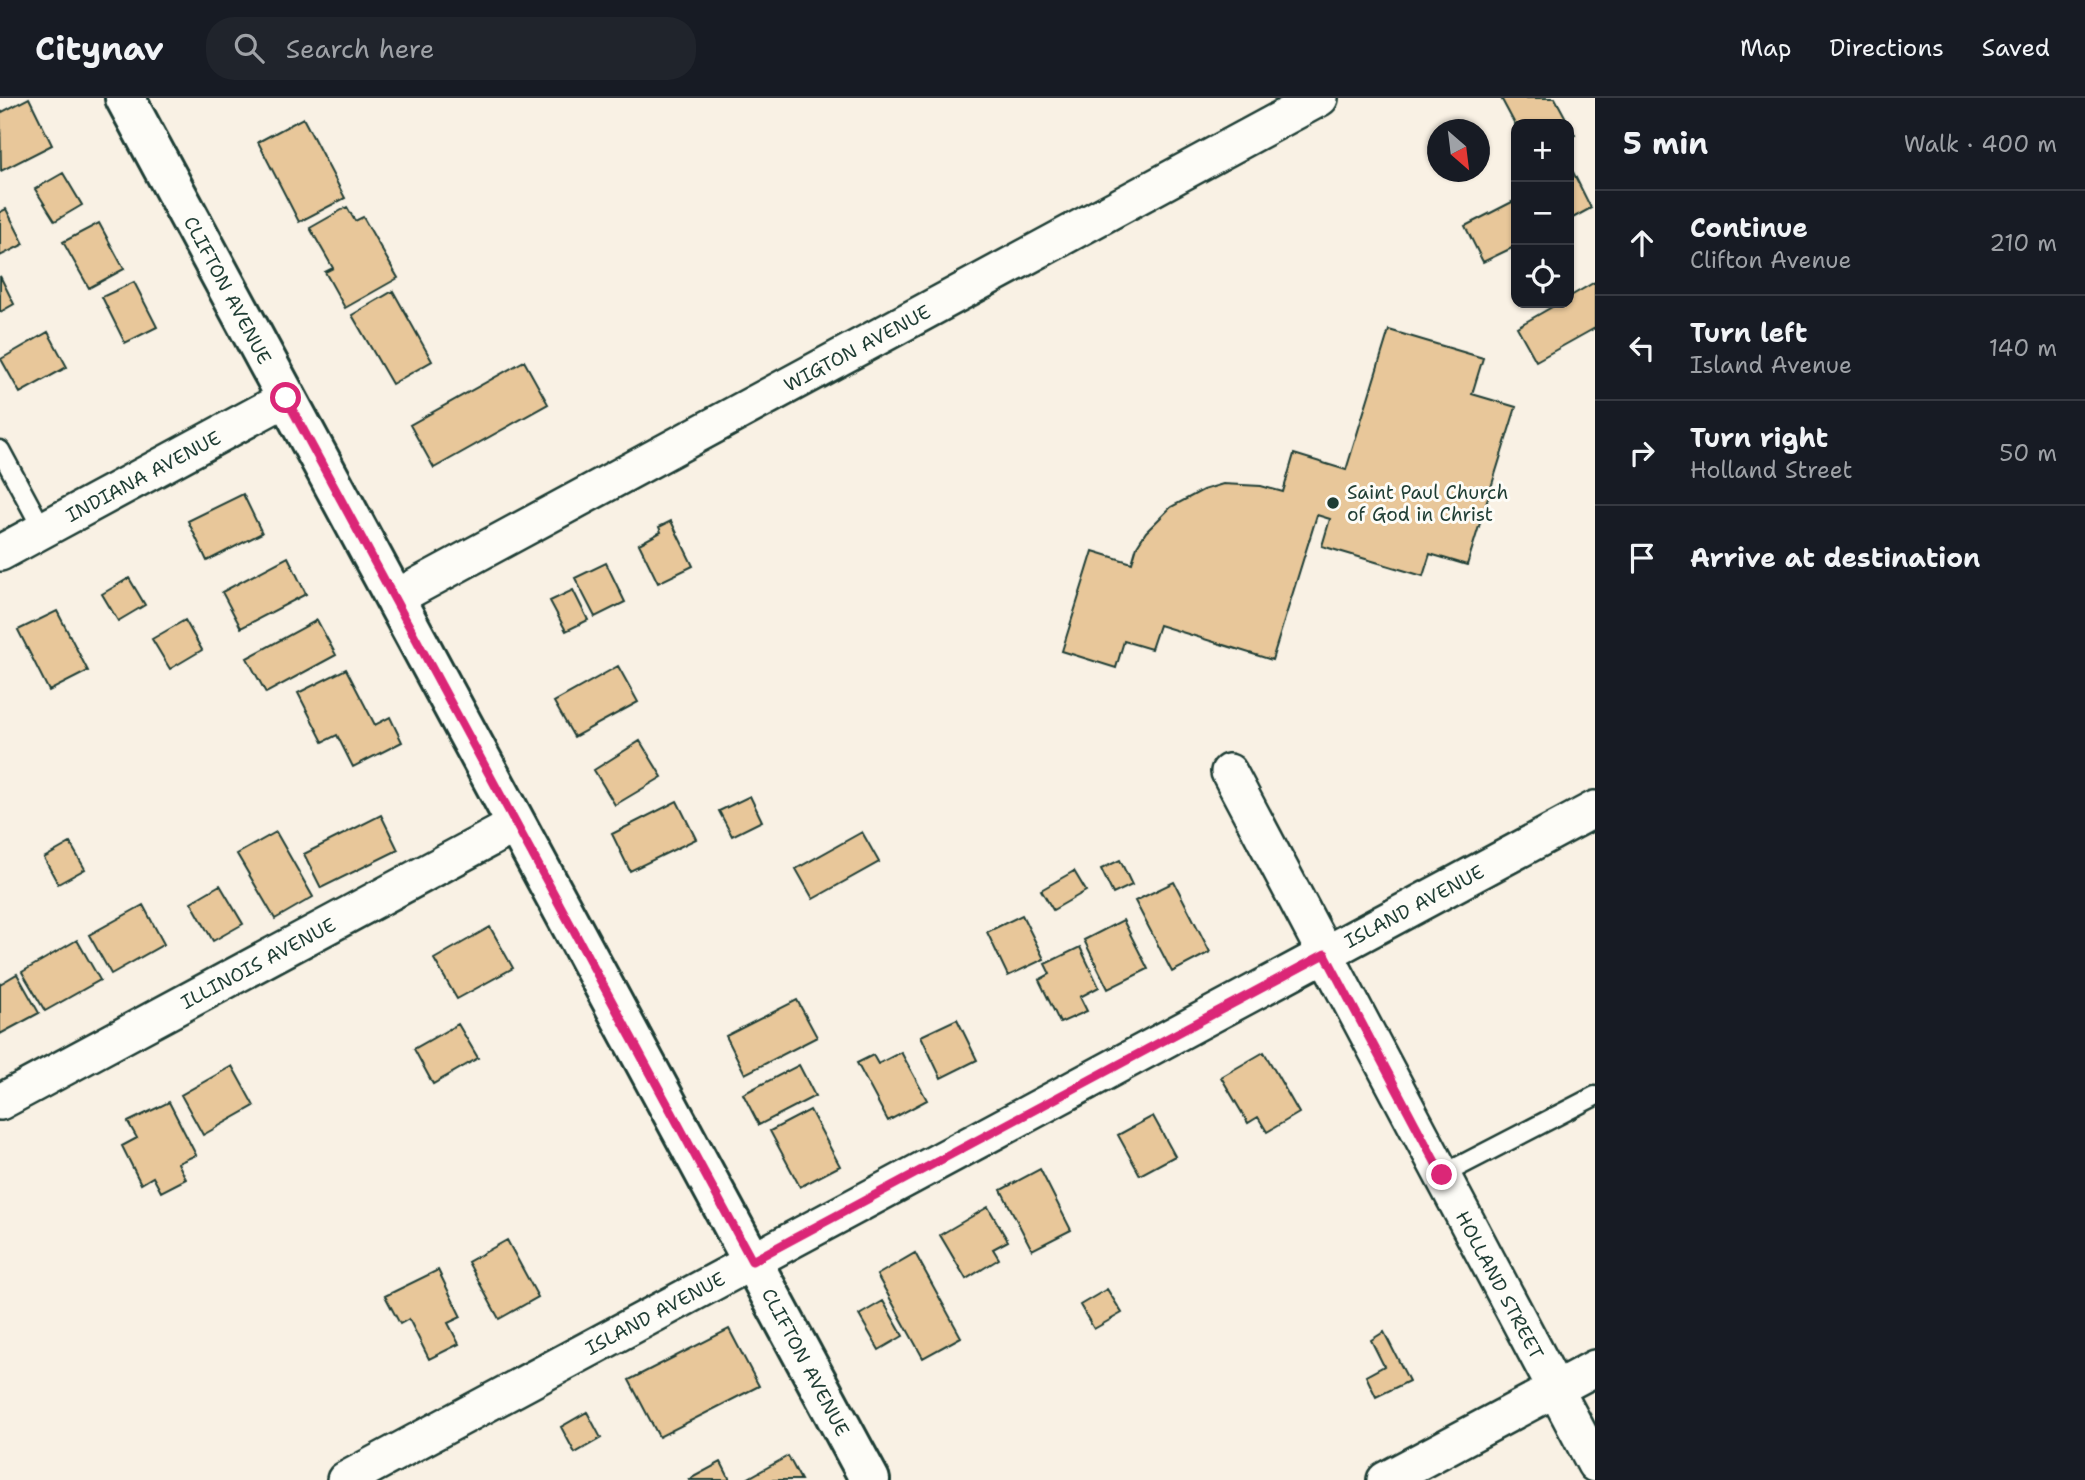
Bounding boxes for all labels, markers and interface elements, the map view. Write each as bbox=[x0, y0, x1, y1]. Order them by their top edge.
search box bbox=[206, 17, 696, 80]
text: Citynav bbox=[35, 26, 164, 71]
icon: search bbox=[230, 29, 268, 67]
text: Search here bbox=[286, 31, 434, 66]
text: Map bbox=[1740, 32, 1791, 64]
text: Directions bbox=[1829, 32, 1944, 64]
text: Saved bbox=[1982, 32, 2050, 64]
north arrow bbox=[1427, 119, 1490, 182]
map controls bbox=[1511, 119, 1574, 308]
button: + bbox=[1511, 119, 1574, 182]
text: 5 min bbox=[1623, 123, 1708, 164]
text: Walk · 400 m bbox=[1904, 129, 2057, 159]
button: − bbox=[1511, 182, 1574, 245]
text: Continue bbox=[1690, 210, 1808, 245]
street label: CLIFTON AVENUE bbox=[178, 212, 277, 369]
icon: ahead bbox=[1623, 224, 1661, 262]
text: 210 m bbox=[1989, 228, 2057, 258]
button: locate bbox=[1511, 245, 1574, 308]
text: Clifton Avenue bbox=[1690, 245, 1851, 275]
street label: WIGTON AVENUE bbox=[780, 299, 935, 398]
text: Turn left bbox=[1690, 315, 1807, 350]
icon: left bbox=[1623, 329, 1661, 367]
text: 140 m bbox=[1989, 333, 2057, 363]
text: Island Avenue bbox=[1690, 350, 1852, 380]
route start bbox=[270, 382, 301, 413]
text: Turn right bbox=[1690, 420, 1828, 455]
street label: INDIANA AVENUE bbox=[61, 425, 225, 528]
icon: right bbox=[1623, 434, 1661, 472]
text: 50 m bbox=[1999, 438, 2057, 468]
text: Holland Street bbox=[1690, 455, 1853, 485]
place label: Saint Paul Church of God in Christ bbox=[1347, 480, 1508, 527]
marker: Saint Paul Church of God in Christ bbox=[1325, 495, 1341, 511]
icon: arrive bbox=[1623, 539, 1661, 577]
text: Arrive at destination bbox=[1690, 540, 1980, 575]
street label: ISLAND AVENUE bbox=[1340, 859, 1488, 954]
street label: ILLINOIS AVENUE bbox=[176, 912, 340, 1015]
route end bbox=[1426, 1159, 1457, 1190]
street label: HOLLAND STREET bbox=[1450, 1207, 1549, 1364]
street label: ISLAND AVENUE bbox=[581, 1266, 729, 1361]
street label: CLIFTON AVENUE bbox=[756, 1284, 855, 1441]

